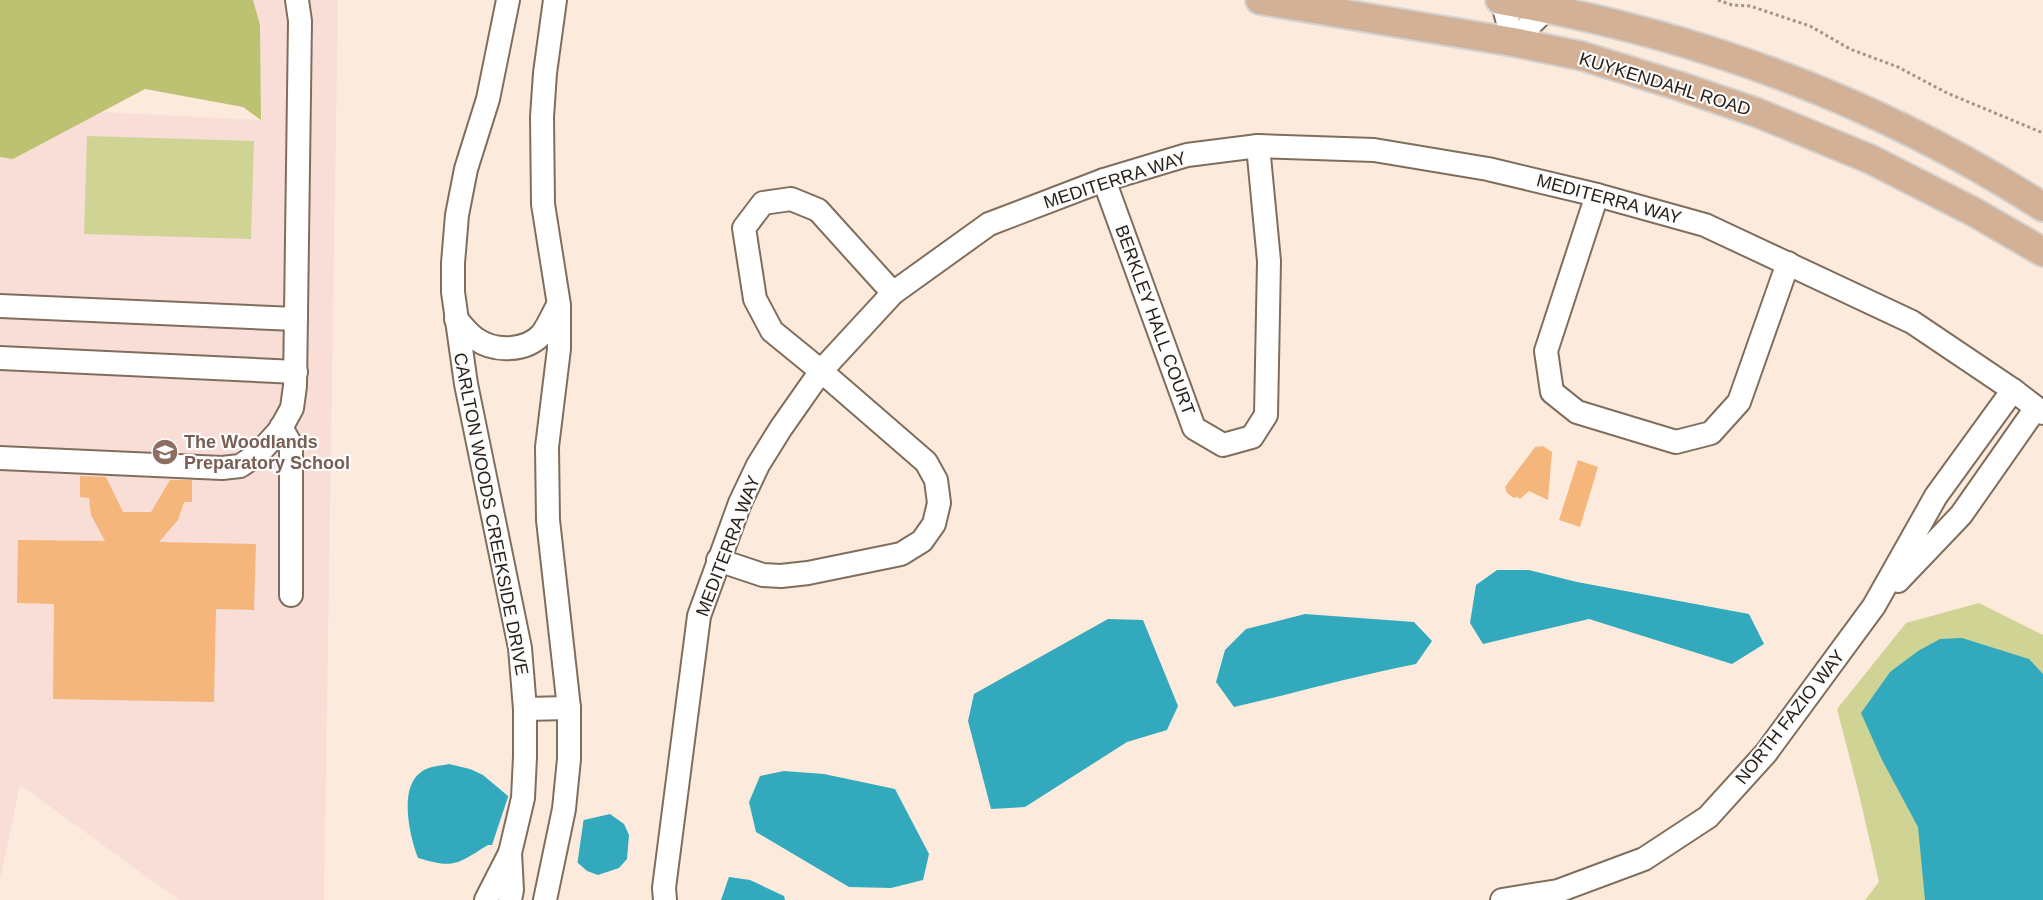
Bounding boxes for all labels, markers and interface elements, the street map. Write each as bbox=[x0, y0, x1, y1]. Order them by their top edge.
street label: KUYKENDAHL ROAD bbox=[1577, 48, 1753, 120]
street label: MEDITERRA WAY bbox=[1041, 147, 1189, 213]
street label: MEDITERRA WAY bbox=[1534, 170, 1684, 228]
street label: BERKLEY HALL COURT bbox=[1111, 222, 1199, 418]
street label: CARLTON WOODS CREEKSIDE DRIVE bbox=[450, 351, 532, 677]
place label: The Woodlands Preparatory School bbox=[184, 432, 350, 473]
school or university icon: The Woodlands Preparatory School bbox=[150, 437, 180, 467]
street label: MEDITERRA WAY bbox=[692, 473, 764, 619]
street label: NORTH FAZIO WAY bbox=[1731, 646, 1849, 788]

